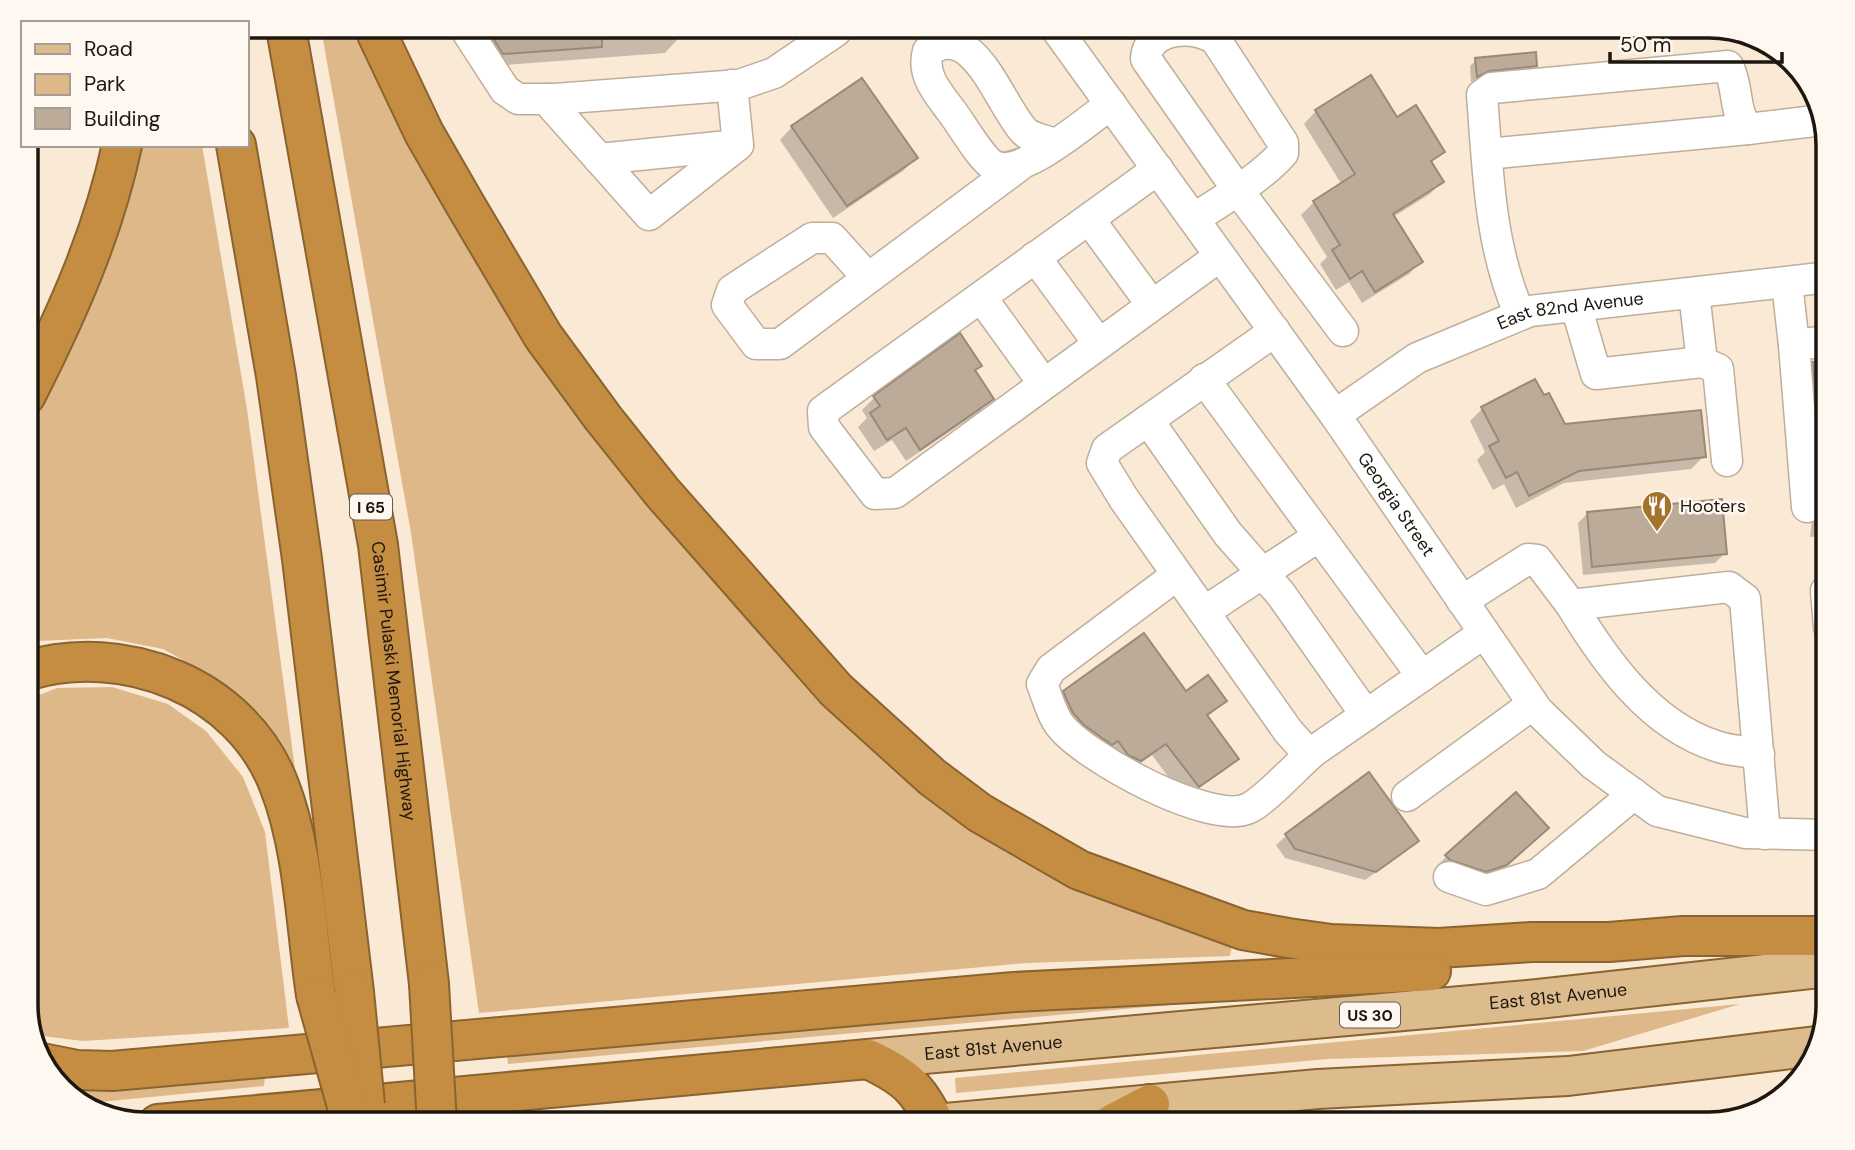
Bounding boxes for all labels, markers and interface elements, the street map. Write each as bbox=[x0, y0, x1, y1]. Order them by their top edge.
legend bbox=[21, 21, 248, 147]
scale bar bbox=[1610, 21, 1782, 65]
text: 50 m bbox=[1620, 31, 1671, 59]
text: Road bbox=[84, 35, 133, 63]
text: Park bbox=[84, 70, 126, 98]
text: Building bbox=[84, 105, 161, 133]
street label: East 82nd Avenue bbox=[1493, 286, 1645, 335]
street label: Georgia Street bbox=[1352, 447, 1440, 561]
restaurant icon: Hooters bbox=[1640, 489, 1674, 533]
road number: I 65 bbox=[350, 494, 392, 520]
place label: Hooters bbox=[1680, 494, 1746, 518]
street label: Casimir Pulaski Memorial Highway bbox=[366, 540, 422, 822]
street label: East 81st Avenue bbox=[1488, 977, 1628, 1015]
road number: US 30 bbox=[1340, 1002, 1400, 1028]
street label: East 81st Avenue bbox=[923, 1030, 1064, 1066]

